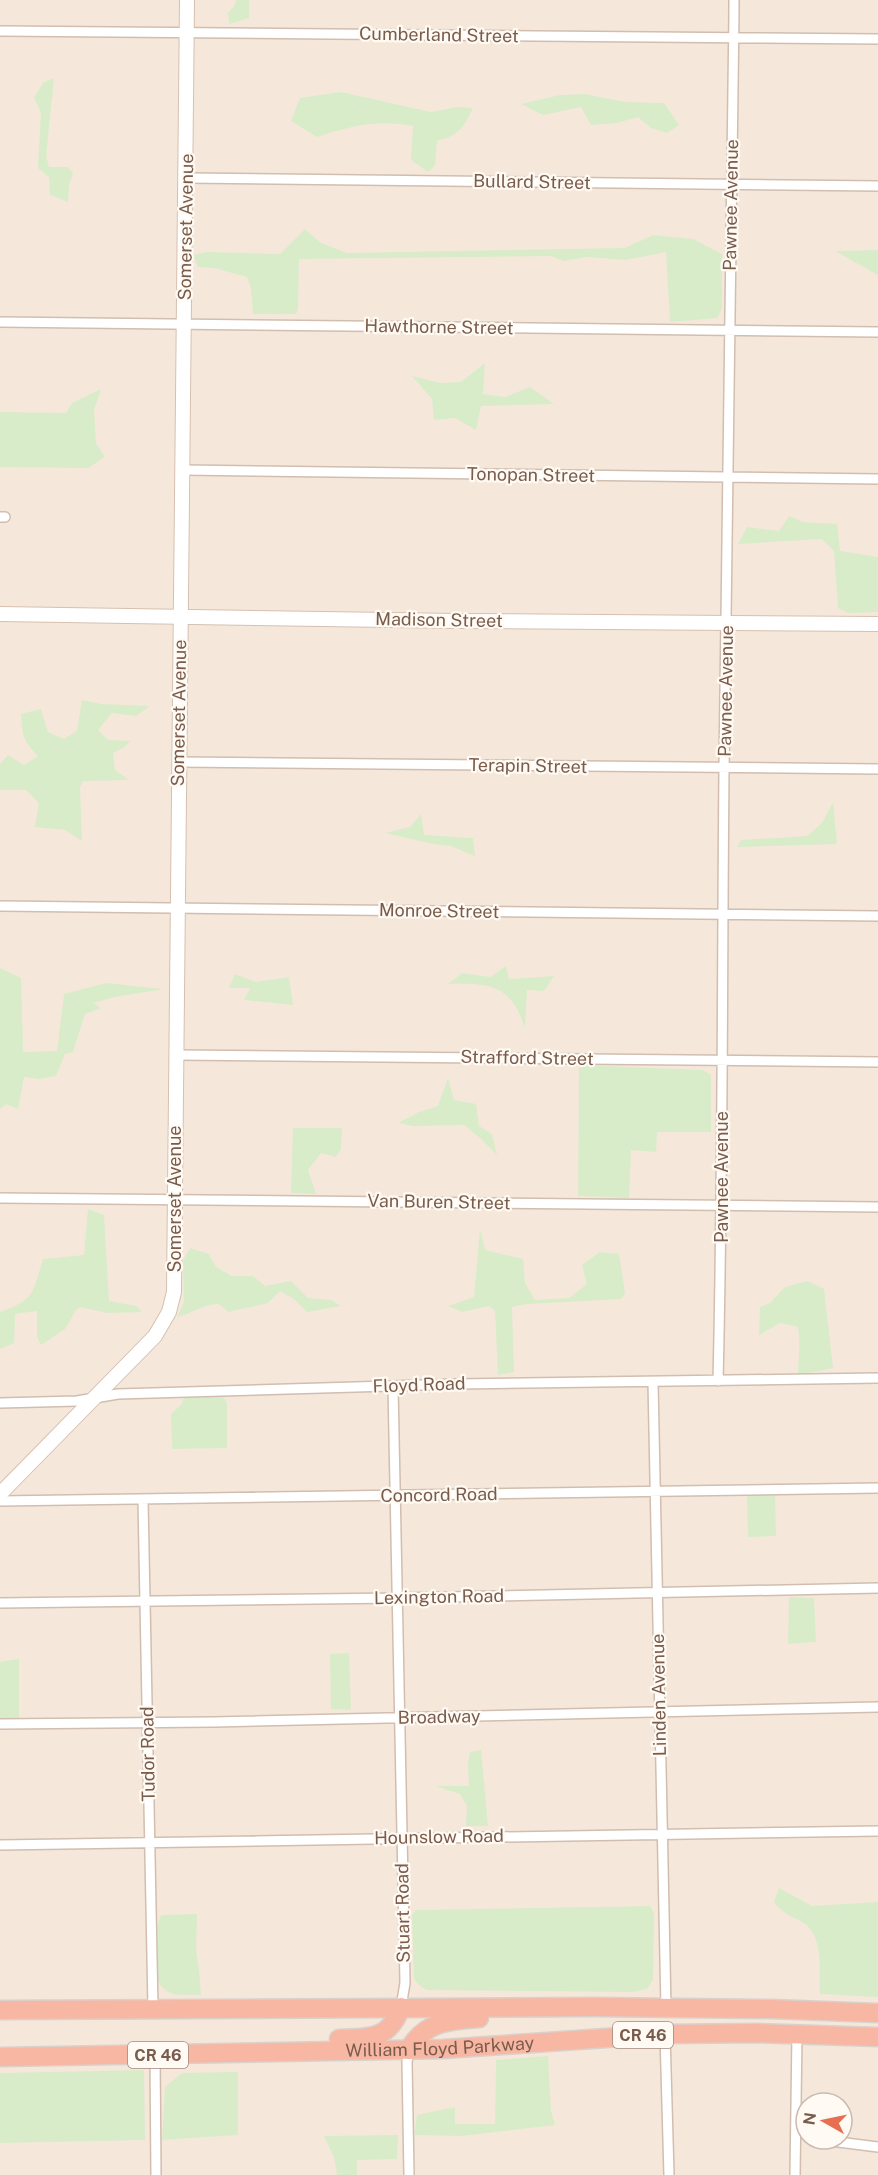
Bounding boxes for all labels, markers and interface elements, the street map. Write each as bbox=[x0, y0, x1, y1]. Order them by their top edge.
street label: Cumberland Street bbox=[359, 23, 519, 46]
street label: Pawnee Avenue bbox=[719, 139, 742, 271]
street label: Somerset Avenue bbox=[174, 153, 197, 301]
street label: Bullard Street bbox=[473, 170, 591, 193]
street label: Hawthorne Street bbox=[364, 315, 514, 338]
street label: Tonopan Street bbox=[467, 463, 595, 486]
street label: Madison Street bbox=[375, 608, 503, 631]
street label: Pawnee Avenue bbox=[714, 625, 737, 757]
street label: Somerset Avenue bbox=[167, 639, 190, 787]
street label: Terapin Street bbox=[468, 754, 588, 777]
street label: Monroe Street bbox=[379, 899, 499, 922]
street label: Strafford Street bbox=[460, 1046, 594, 1069]
street label: Pawnee Avenue bbox=[711, 1111, 732, 1243]
street label: Somerset Avenue bbox=[164, 1125, 185, 1273]
street label: Van Buren Street bbox=[367, 1190, 511, 1213]
street label: Floyd Road bbox=[372, 1372, 466, 1397]
street label: Concord Road bbox=[380, 1483, 498, 1506]
street label: Lexington Road bbox=[374, 1585, 504, 1608]
street label: Linden Avenue bbox=[647, 1633, 670, 1757]
street label: Broadway bbox=[397, 1705, 481, 1728]
street label: Tudor Road bbox=[136, 1706, 159, 1802]
street label: Hounslow Road bbox=[374, 1825, 504, 1848]
street label: Stuart Road bbox=[391, 1863, 414, 1963]
road number: CR 46 bbox=[613, 2022, 673, 2048]
street label: William Floyd Parkway bbox=[345, 2032, 535, 2061]
road number: CR 46 bbox=[128, 2042, 188, 2068]
north arrow bbox=[794, 2091, 854, 2151]
text: N bbox=[799, 2111, 820, 2126]

